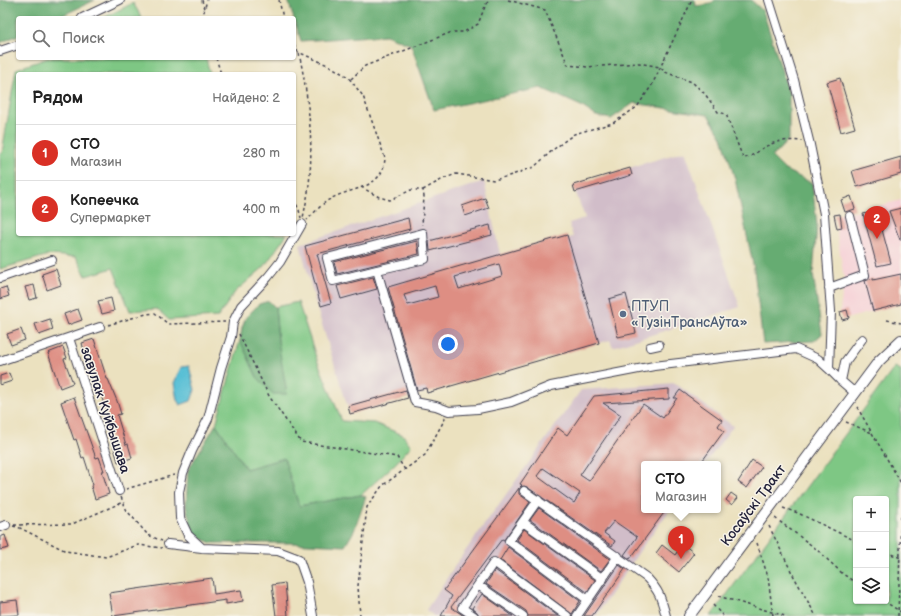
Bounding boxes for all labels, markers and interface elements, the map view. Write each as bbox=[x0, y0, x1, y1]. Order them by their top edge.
search box bbox=[16, 16, 296, 60]
icon: search bbox=[30, 27, 52, 49]
text: Поиск bbox=[62, 29, 105, 48]
text: Рядом bbox=[32, 88, 83, 108]
text: Найдено: 2 bbox=[212, 90, 280, 106]
text: СТО bbox=[70, 135, 100, 154]
text: 1 bbox=[42, 145, 48, 161]
text: 280 m bbox=[243, 145, 280, 161]
text: Магазин bbox=[70, 154, 122, 170]
text: Копеечка bbox=[70, 191, 139, 210]
text: 2 bbox=[41, 201, 49, 217]
text: 400 m bbox=[243, 201, 280, 217]
pin: 2 bbox=[864, 206, 890, 239]
text: Супермаркет bbox=[70, 210, 151, 226]
place label: ПТУП «ТузінТрансАўта» bbox=[631, 298, 748, 331]
marker: ПТУП «ТузінТрансАўта» bbox=[618, 309, 628, 319]
your location bbox=[438, 334, 458, 354]
street label: завулак Куйбышава bbox=[77, 345, 134, 476]
popup bbox=[641, 461, 721, 513]
street label: Косаўскі Тракт bbox=[717, 461, 790, 549]
text: СТО bbox=[655, 470, 685, 489]
text: Магазин bbox=[655, 489, 707, 505]
map controls bbox=[853, 496, 889, 604]
button: + bbox=[853, 496, 889, 532]
pin: 1 bbox=[668, 526, 694, 559]
button: − bbox=[853, 532, 889, 568]
button: layers bbox=[853, 568, 889, 604]

